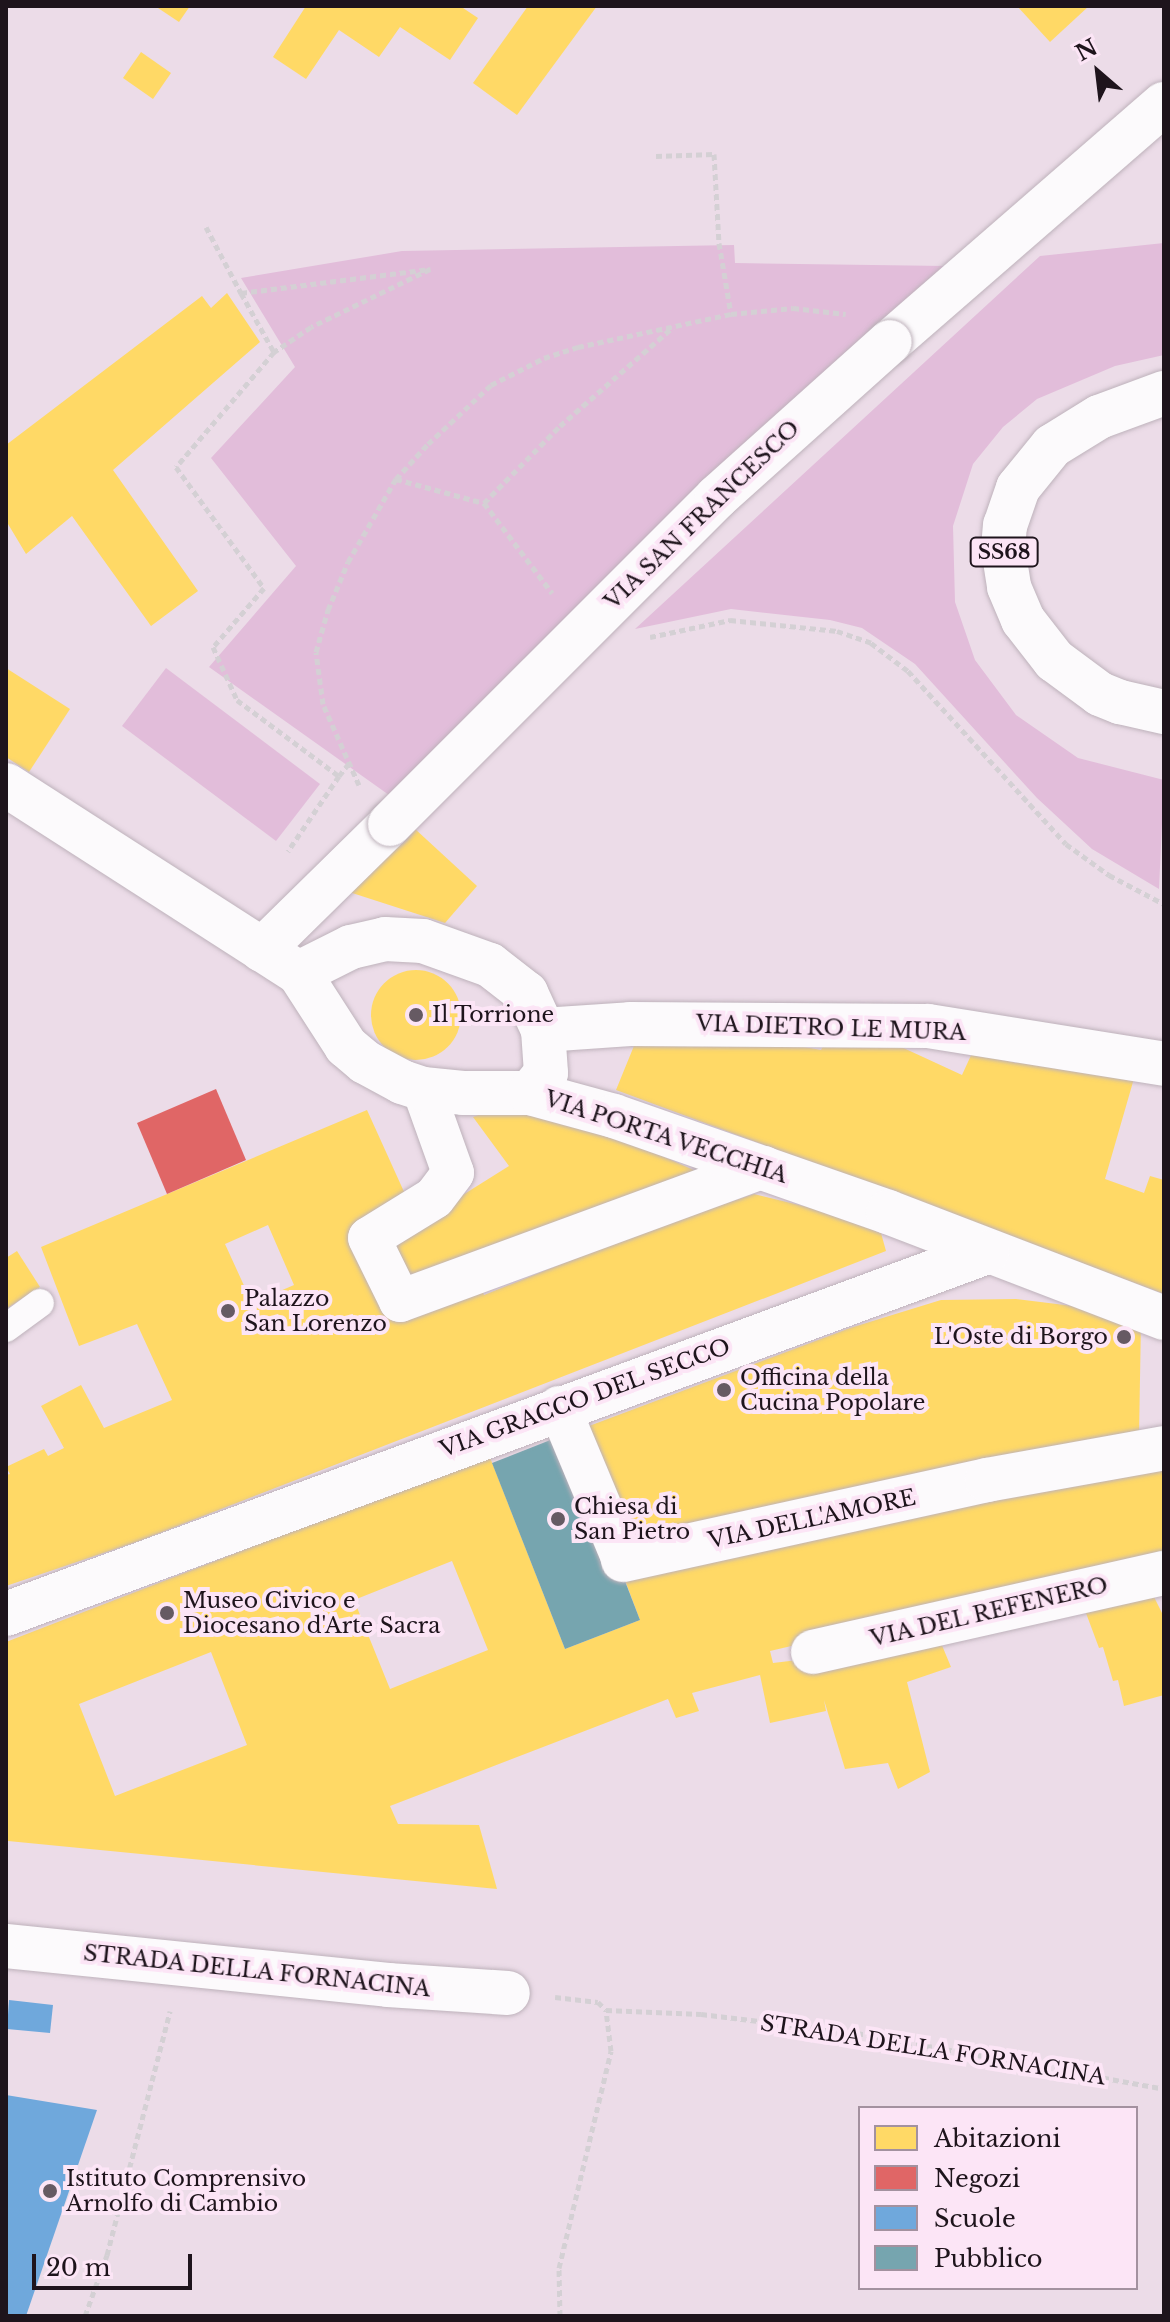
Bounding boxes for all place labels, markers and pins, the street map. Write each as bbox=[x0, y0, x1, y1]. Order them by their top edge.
place label: Il Torrione bbox=[432, 1002, 555, 1028]
marker: Il Torrione bbox=[407, 1006, 425, 1024]
place label: Palazzo San Lorenzo bbox=[244, 1285, 387, 1336]
marker: Palazzo San Lorenzo bbox=[219, 1302, 237, 1320]
place label: L'Oste di Borgo bbox=[934, 1324, 1108, 1350]
marker: L'Oste di Borgo bbox=[1115, 1328, 1133, 1346]
place label: Officina della Cucina Popolare bbox=[740, 1364, 926, 1416]
marker: Officina della Cucina Popolare bbox=[715, 1381, 733, 1399]
place label: Chiesa di San Pietro bbox=[574, 1493, 690, 1544]
marker: Chiesa di San Pietro bbox=[549, 1510, 567, 1528]
place label: Museo Civico e Diocesano d'Arte Sacra bbox=[183, 1587, 440, 1638]
marker: Museo Civico e Diocesano d'Arte Sacra bbox=[158, 1604, 176, 1622]
place label: Istituto Comprensivo Arnolfo di Cambio bbox=[66, 2165, 306, 2216]
marker: Istituto Comprensivo Arnolfo di Cambio bbox=[41, 2182, 59, 2200]

